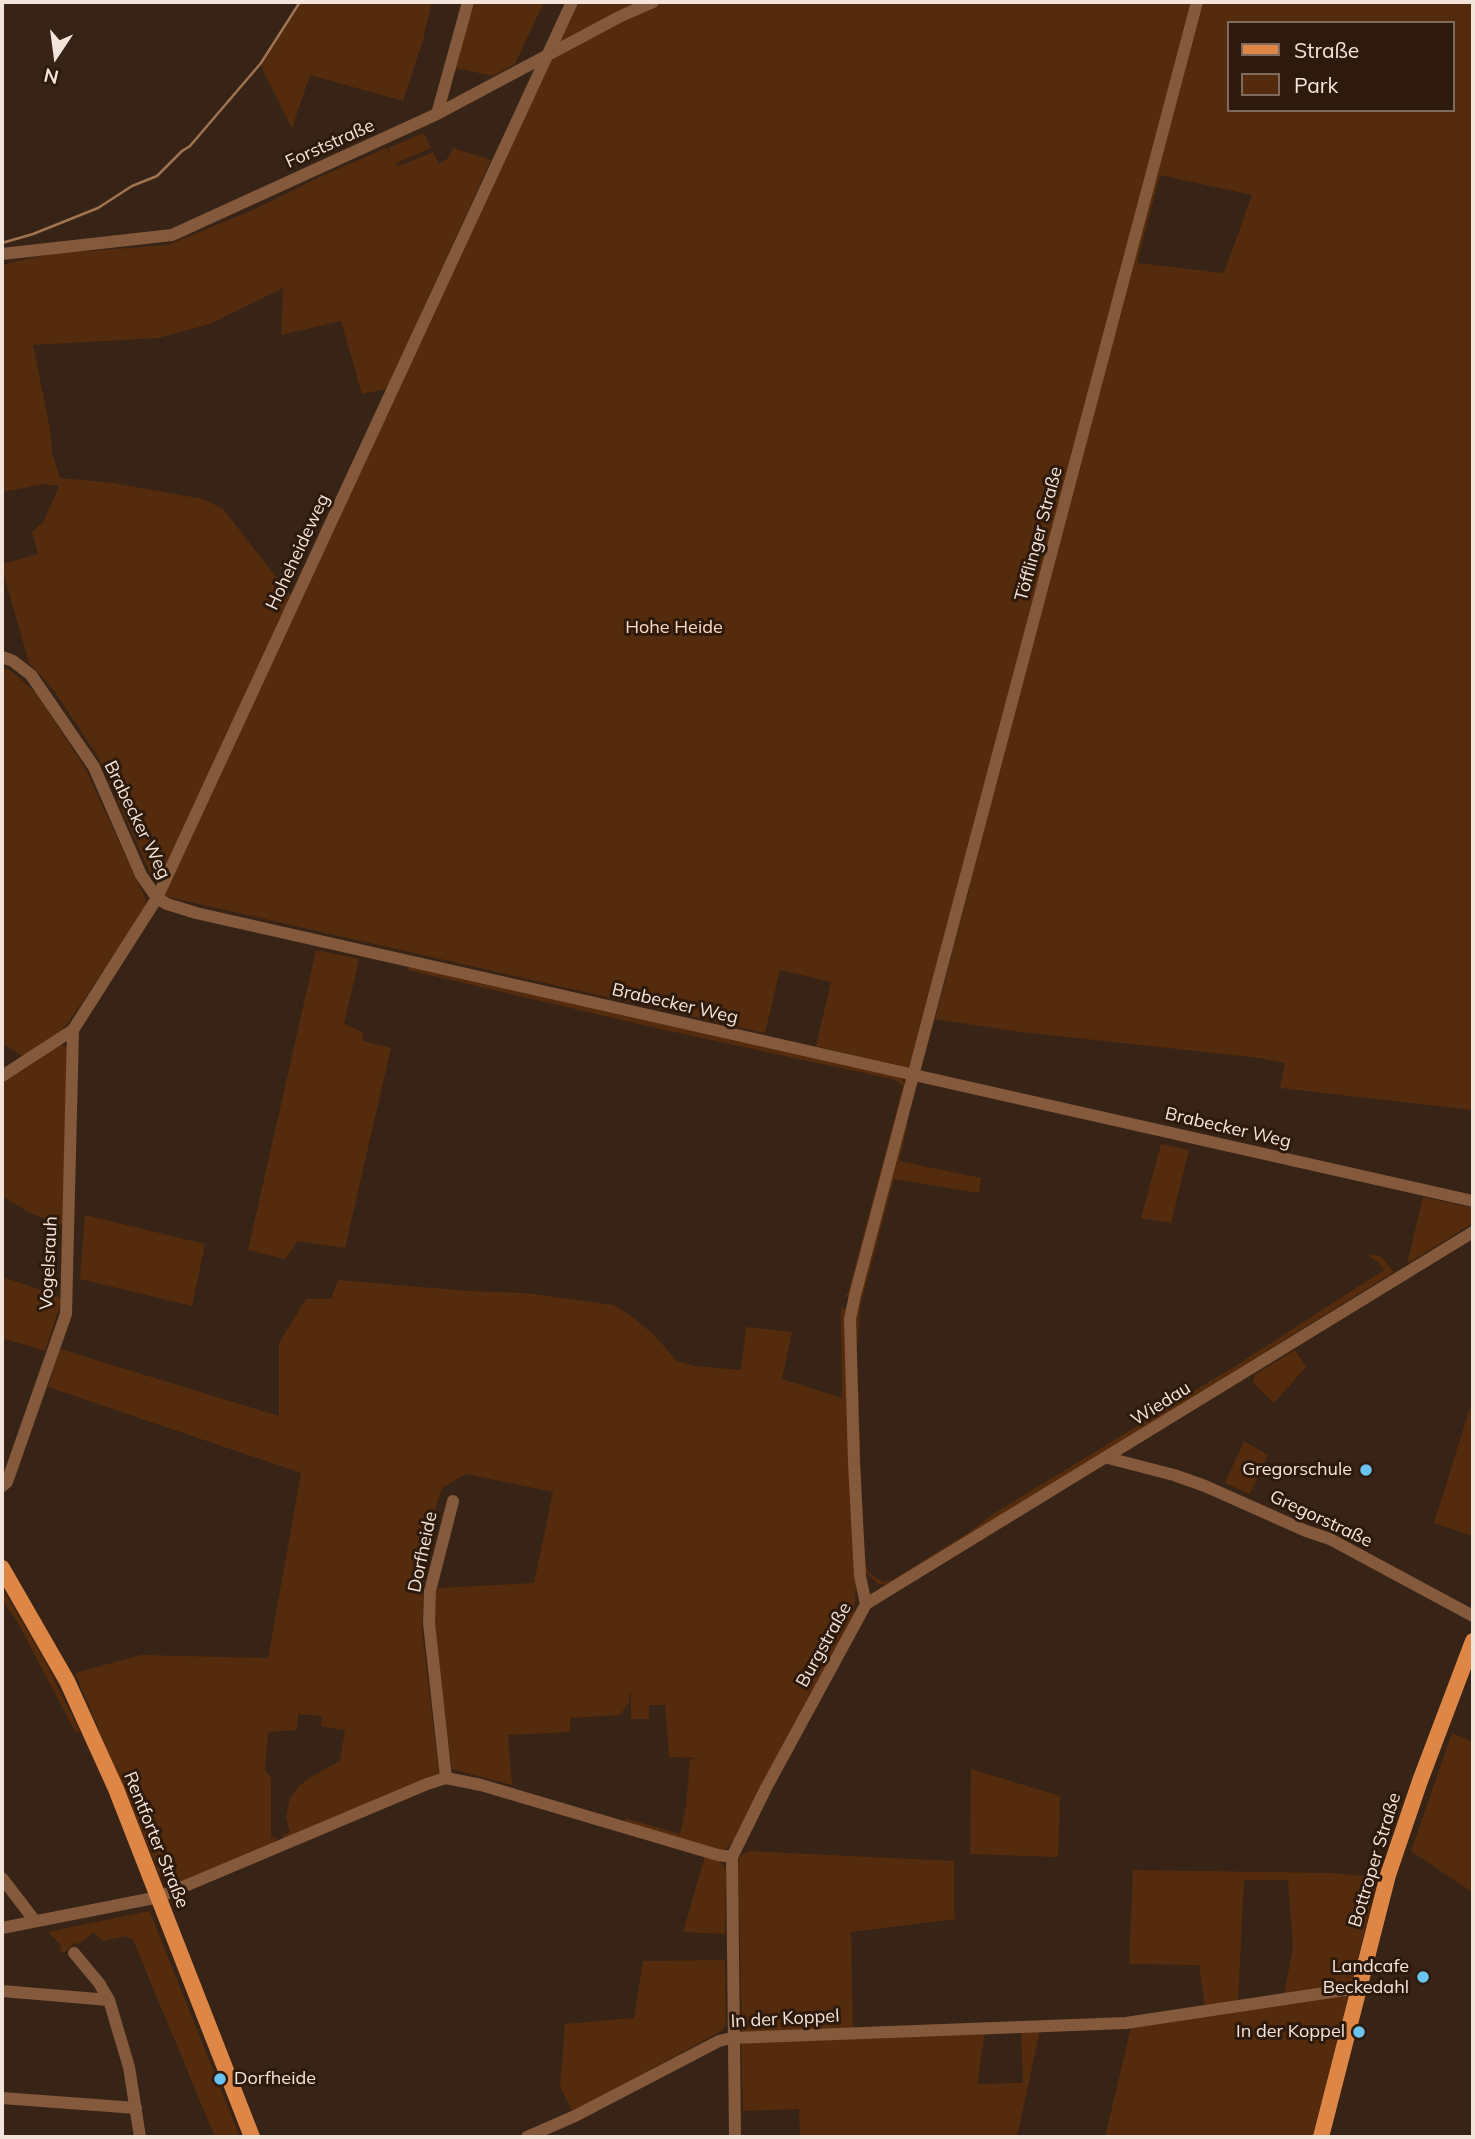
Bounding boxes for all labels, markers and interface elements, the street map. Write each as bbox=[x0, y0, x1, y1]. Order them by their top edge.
north arrow bbox=[21, 21, 91, 91]
legend bbox=[1226, 21, 1454, 112]
text: Straße bbox=[1294, 37, 1359, 63]
text: N bbox=[42, 63, 61, 90]
text: Park bbox=[1294, 72, 1338, 98]
street label: Forststraße bbox=[282, 115, 378, 173]
street label: Töfflinger Straße bbox=[1011, 464, 1067, 604]
street label: Hoheheideweg bbox=[262, 490, 334, 614]
park label: Hohe Heide bbox=[625, 617, 723, 639]
street label: Brabecker Weg bbox=[99, 757, 175, 883]
street label: Brabecker Weg bbox=[610, 979, 740, 1029]
street label: Brabecker Weg bbox=[1163, 1103, 1293, 1153]
street label: Vogelsrauh bbox=[36, 1216, 62, 1310]
street label: Wiedau bbox=[1127, 1377, 1195, 1431]
place label: Gregorschule bbox=[1242, 1459, 1352, 1481]
marker: Gregorschule bbox=[1358, 1462, 1374, 1478]
street label: Gregorstraße bbox=[1266, 1486, 1376, 1552]
street label: Dorfheide bbox=[404, 1510, 442, 1594]
street label: Burgstraße bbox=[792, 1599, 856, 1691]
street label: Rentforter Straße bbox=[119, 1769, 193, 1911]
street label: Bottroper Straße bbox=[1344, 1790, 1406, 1930]
place label: Landcafe Beckedahl bbox=[1323, 1956, 1409, 1998]
marker: Landcafe Beckedahl bbox=[1415, 1969, 1431, 1985]
street label: In der Koppel bbox=[730, 2005, 840, 2033]
place label: In der Koppel bbox=[1236, 2021, 1345, 2043]
marker: In der Koppel bbox=[1351, 2024, 1367, 2040]
place label: Dorfheide bbox=[234, 2068, 316, 2090]
marker: Dorfheide bbox=[212, 2071, 228, 2087]

